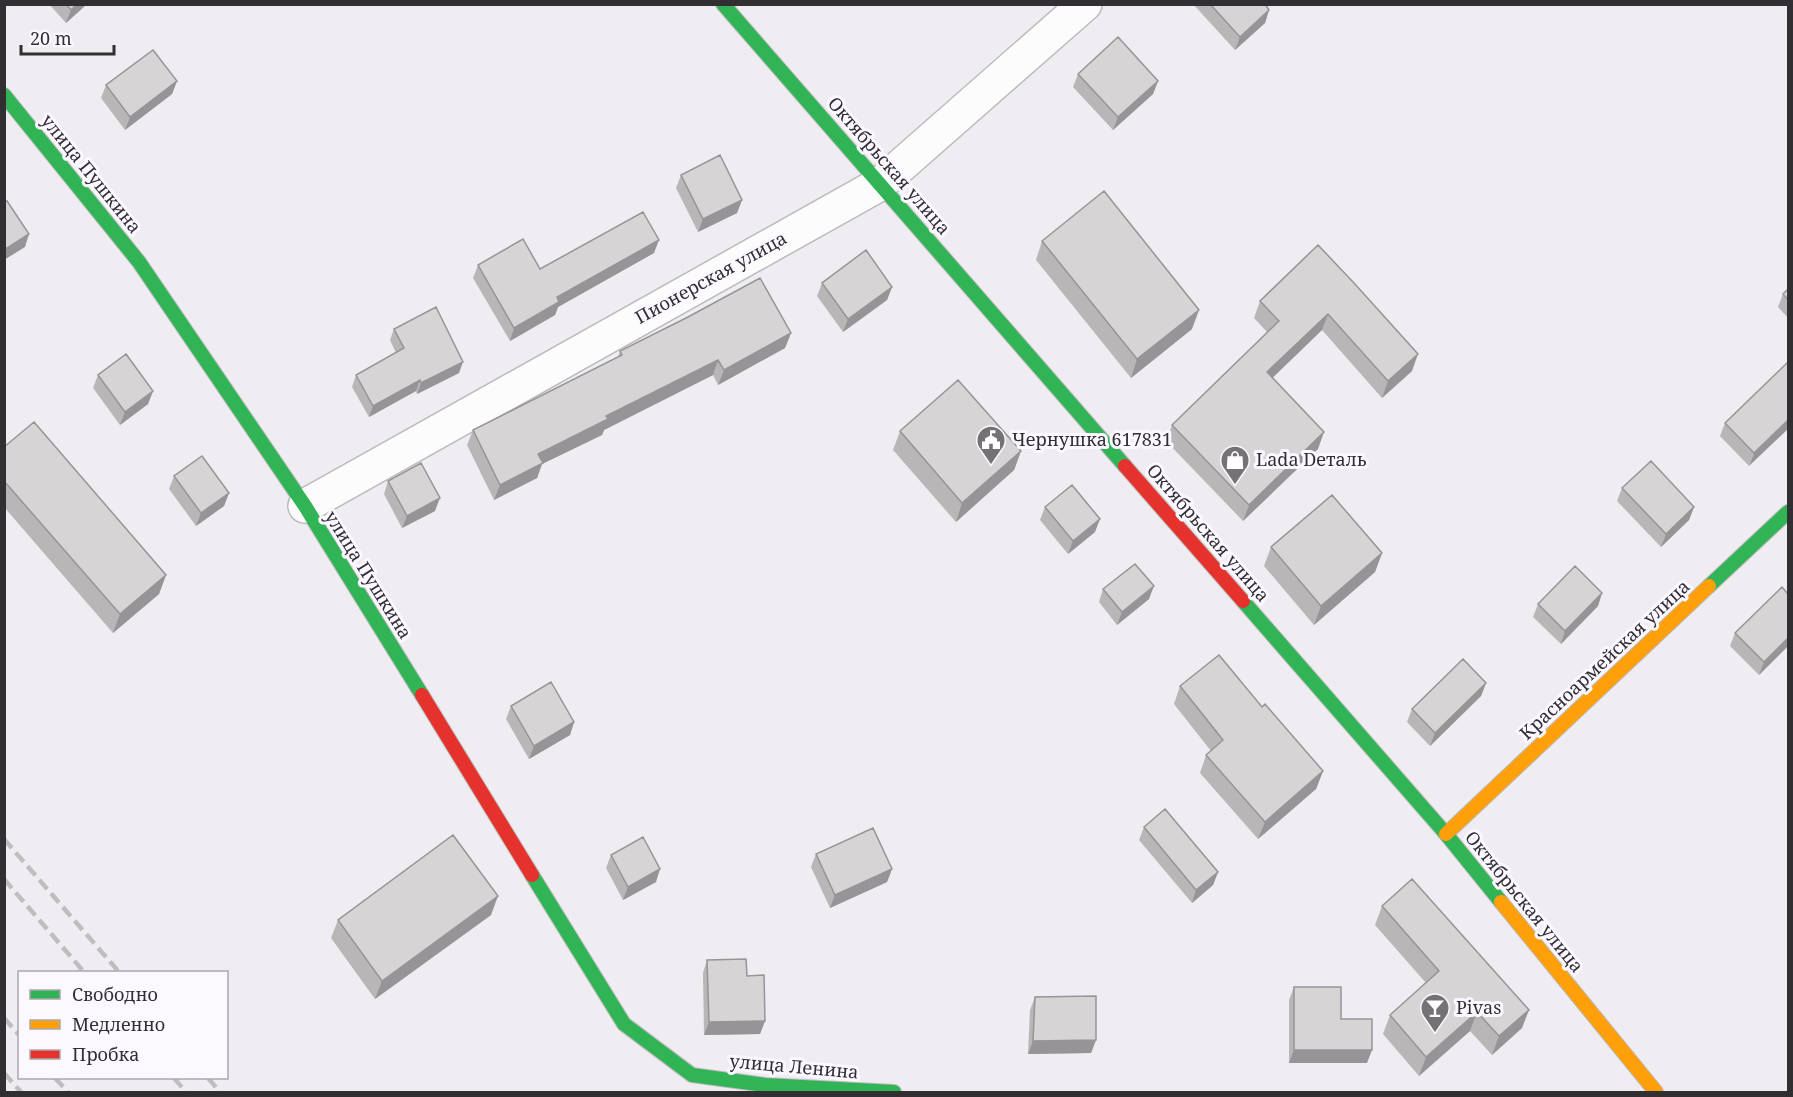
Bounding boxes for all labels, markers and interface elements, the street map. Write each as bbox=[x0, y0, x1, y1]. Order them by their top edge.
scale bar bbox=[21, 18, 114, 56]
text: 20 m bbox=[30, 26, 72, 50]
street label: Октябрьская улица bbox=[823, 91, 956, 240]
street label: улица Пушкина bbox=[36, 109, 147, 238]
street label: Пионерская улица bbox=[630, 225, 791, 329]
public building icon: Чернушка 617831 bbox=[975, 424, 1007, 466]
place label: Чернушка 617831 bbox=[1012, 427, 1172, 451]
shop icon: Lada Dеталь bbox=[1219, 444, 1251, 486]
place label: Lada Dеталь bbox=[1256, 447, 1367, 471]
street label: Октябрьская улица bbox=[1142, 458, 1275, 607]
street label: улица Пушкина bbox=[320, 506, 418, 643]
street label: Красноармейская улица bbox=[1514, 574, 1695, 745]
street label: Октябрьская улица bbox=[1460, 826, 1589, 977]
legend bbox=[18, 971, 228, 1079]
text: Свободно bbox=[72, 982, 158, 1006]
bar icon: Pivas bbox=[1419, 992, 1451, 1034]
place label: Pivas bbox=[1456, 995, 1501, 1019]
text: Медленно bbox=[72, 1012, 165, 1036]
text: Пробка bbox=[72, 1042, 139, 1066]
street label: улица Ленина bbox=[728, 1048, 860, 1084]

